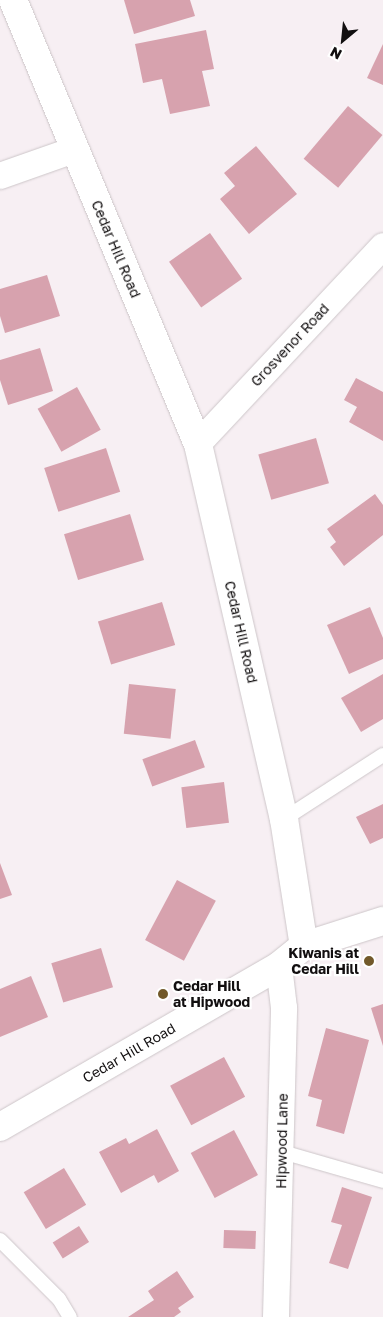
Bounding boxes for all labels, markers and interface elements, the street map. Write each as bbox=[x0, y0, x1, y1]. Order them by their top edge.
north arrow bbox=[318, 15, 368, 65]
text: N bbox=[327, 44, 344, 64]
street label: Cedar Hill Road bbox=[88, 198, 144, 300]
street label: Grosvenor Road bbox=[247, 300, 333, 390]
street label: Cedar Hill Road bbox=[221, 579, 261, 685]
place label: Kiwanis at Cedar Hill bbox=[288, 945, 359, 978]
marker: Kiwanis at Cedar Hill bbox=[363, 955, 375, 967]
place label: Cedar Hill at Hipwood bbox=[173, 978, 250, 1010]
marker: Cedar Hill at Hipwood bbox=[157, 988, 169, 1000]
street label: Cedar Hill Road bbox=[80, 1020, 178, 1086]
street label: Hipwood Lane bbox=[273, 1093, 291, 1189]

